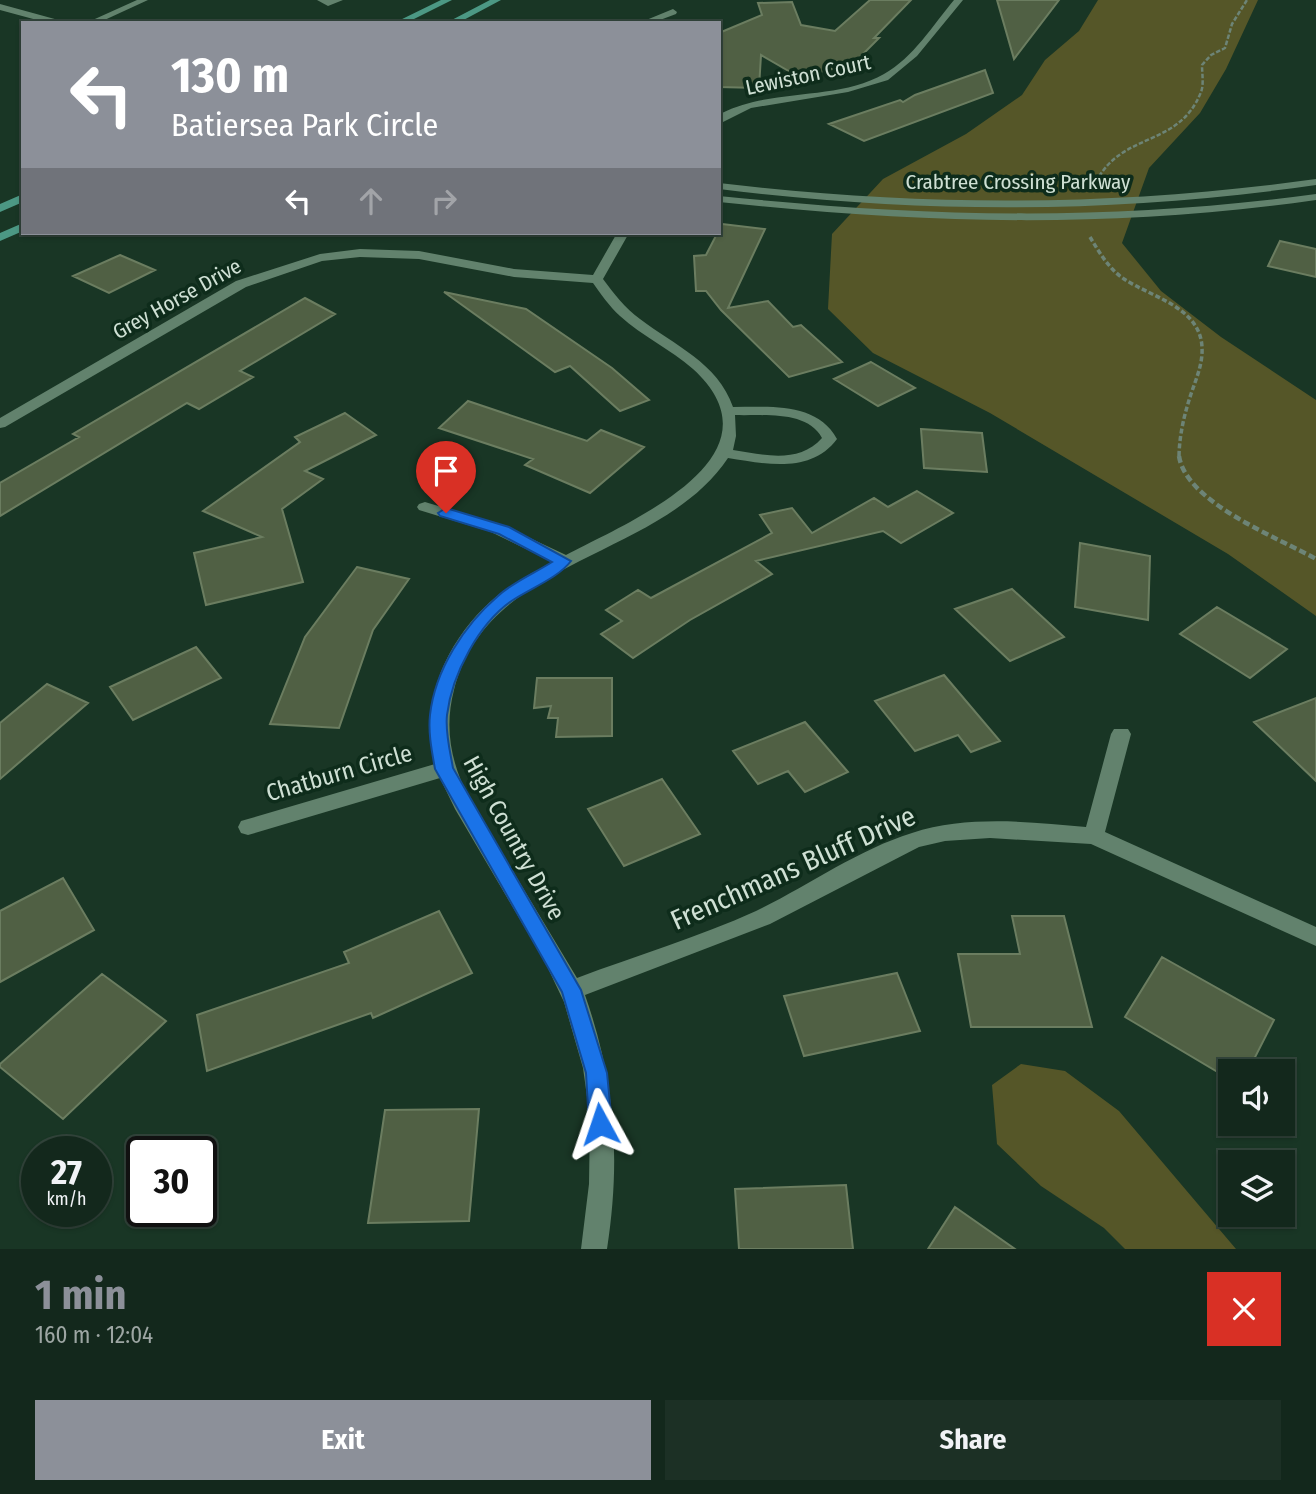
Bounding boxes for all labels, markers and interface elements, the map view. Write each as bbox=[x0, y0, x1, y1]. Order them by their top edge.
text: 130 m bbox=[171, 46, 289, 105]
icon: left bbox=[56, 49, 147, 140]
street label: Lewiston Court bbox=[743, 49, 873, 101]
text: Batiersea Park Circle bbox=[171, 106, 438, 144]
street label: Crabtree Crossing Parkway bbox=[906, 169, 1131, 195]
icon: left bbox=[279, 182, 317, 220]
icon: ahead bbox=[352, 182, 390, 220]
icon: right bbox=[425, 182, 463, 220]
street label: Grey Horse Drive bbox=[108, 253, 246, 345]
pin bbox=[416, 441, 476, 513]
icon: arrive bbox=[427, 452, 465, 490]
street label: Chatburn Circle bbox=[263, 739, 415, 807]
street label: High Country Drive bbox=[457, 751, 571, 925]
street label: Frenchmans Bluff Drive bbox=[665, 799, 921, 937]
map controls bbox=[1218, 1059, 1295, 1227]
button: sound bbox=[1218, 1059, 1295, 1136]
position arrow bbox=[563, 1087, 637, 1161]
speed limit sign: 30 bbox=[126, 1136, 217, 1227]
button: layers bbox=[1218, 1150, 1295, 1227]
text: 27 bbox=[51, 1151, 82, 1193]
text: km/h bbox=[46, 1188, 87, 1210]
text: 1 min bbox=[35, 1270, 126, 1320]
button: close bbox=[1207, 1272, 1281, 1346]
text: 160 m · 12:04 bbox=[35, 1321, 153, 1349]
button: Exit bbox=[35, 1400, 651, 1480]
button: Share bbox=[665, 1400, 1281, 1480]

